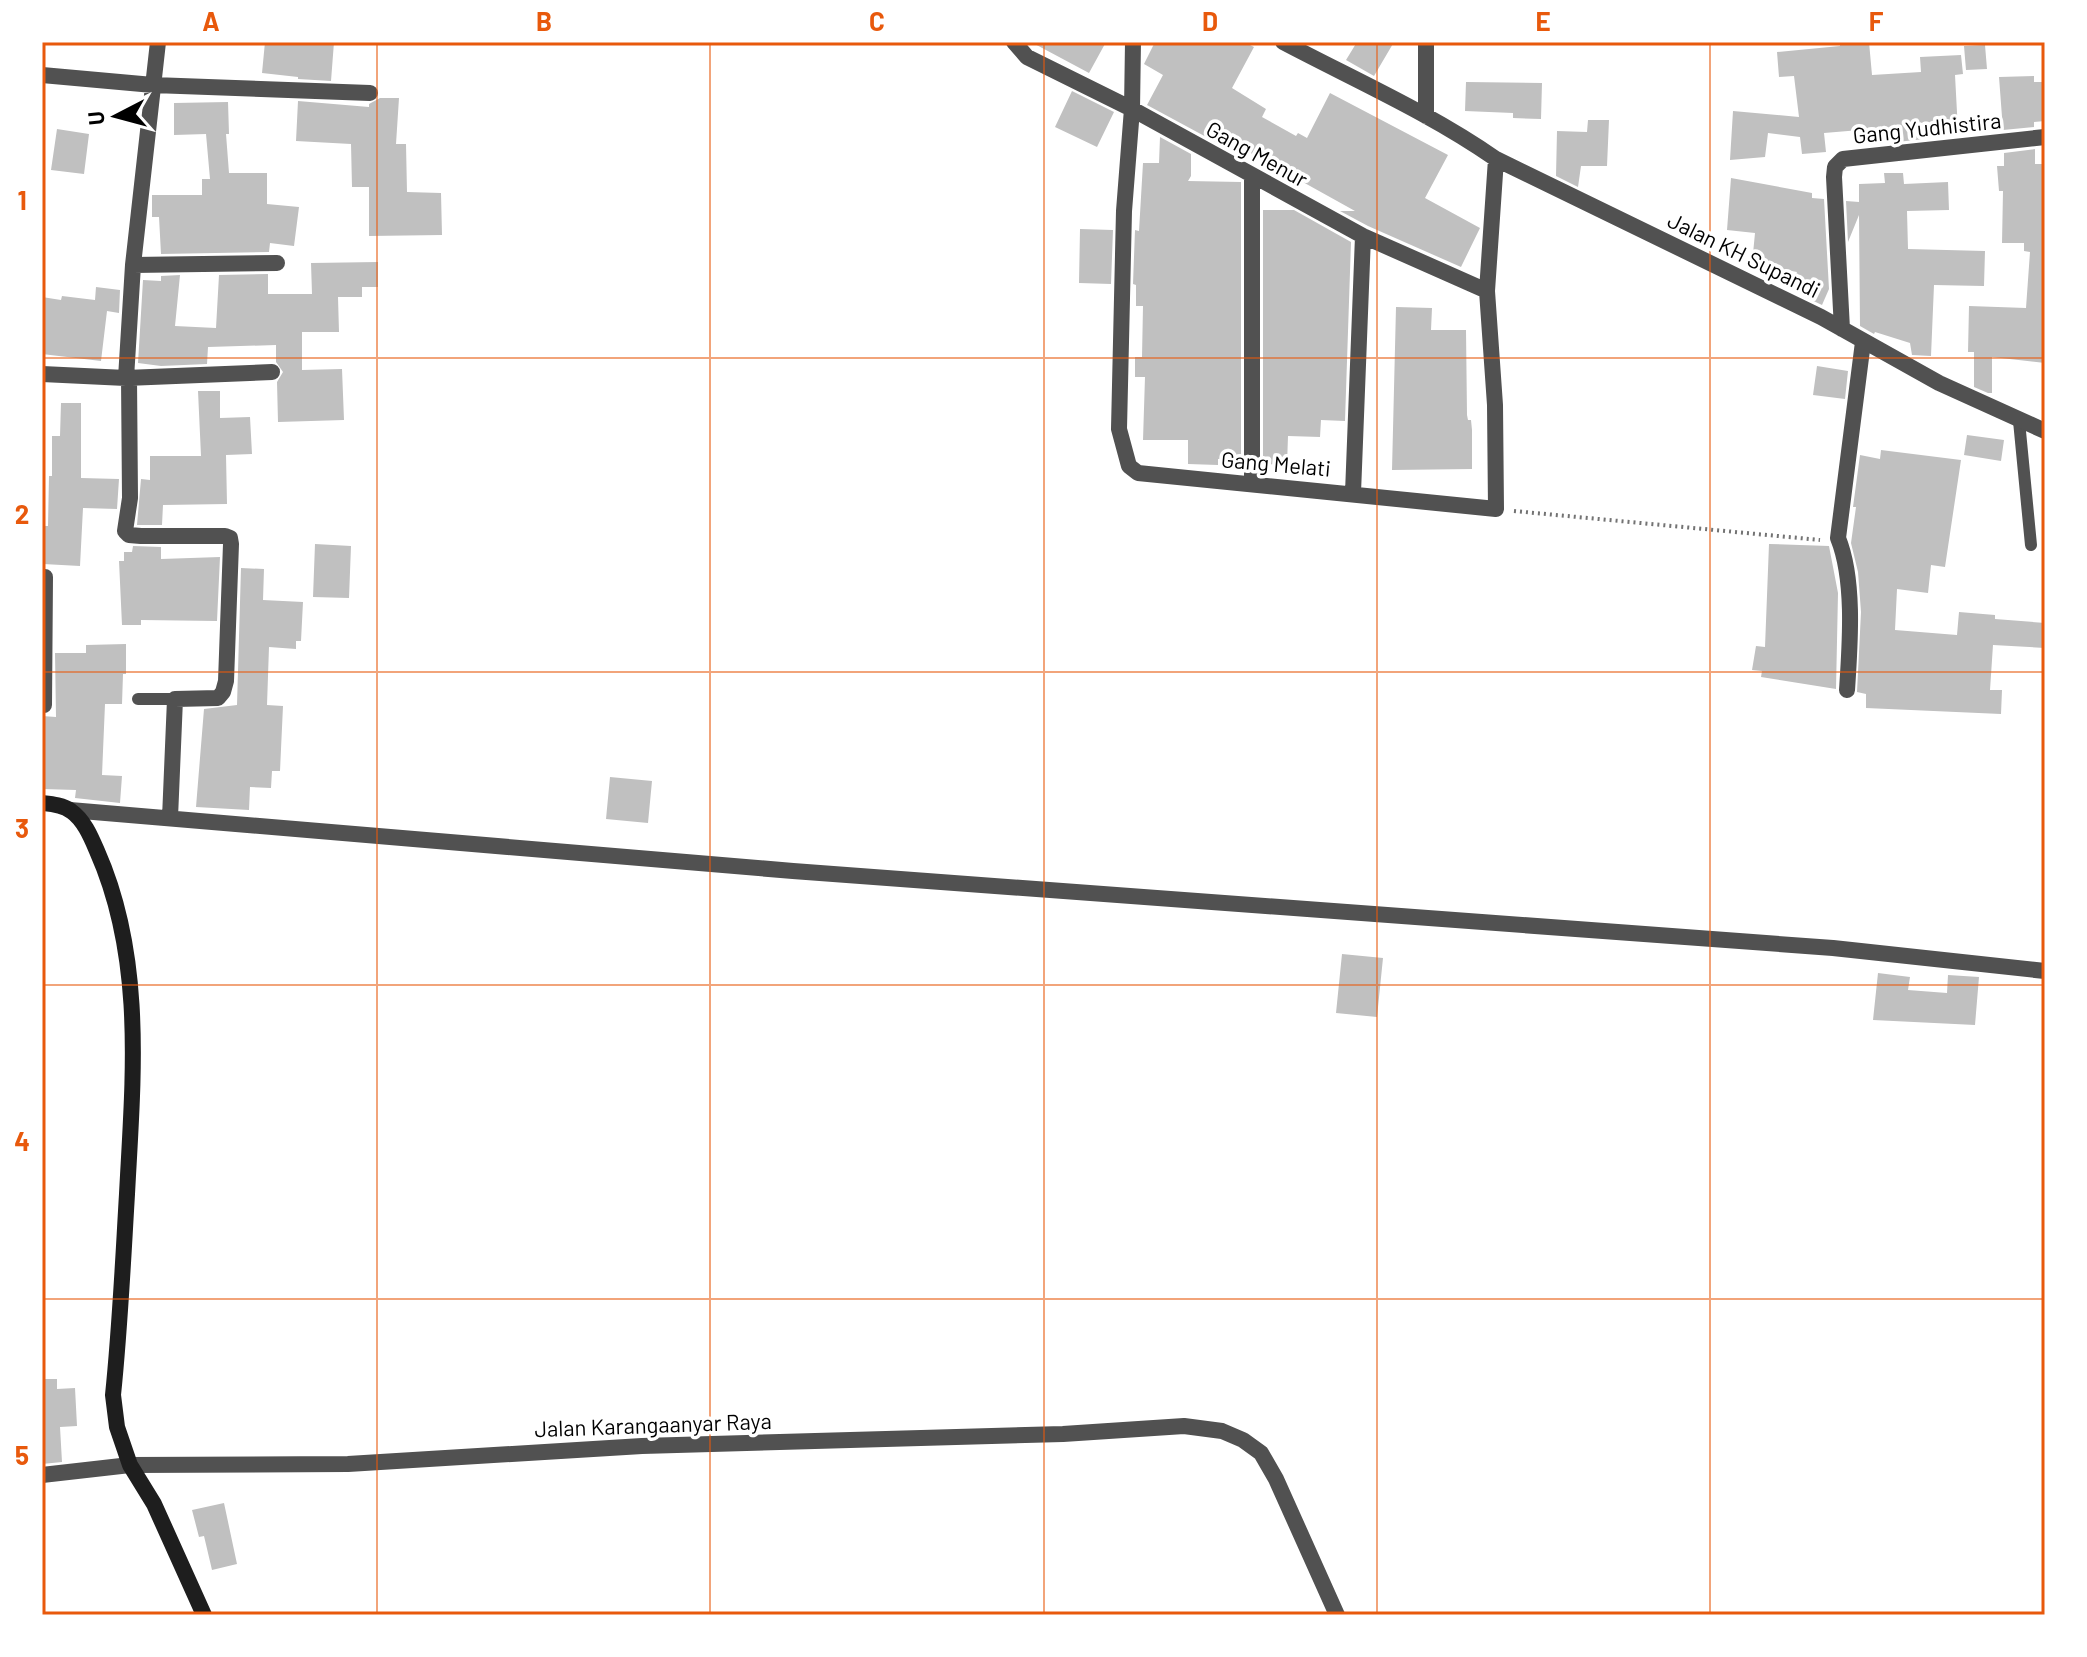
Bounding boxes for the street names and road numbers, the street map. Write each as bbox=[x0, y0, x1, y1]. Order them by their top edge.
street label: Gang Yudhistira bbox=[1851, 106, 2002, 148]
street label: Gang Menur bbox=[1202, 115, 1313, 192]
street label: Jalan KH Supandi bbox=[1664, 206, 1825, 302]
street label: Gang Melati bbox=[1220, 445, 1332, 481]
street label: Jalan Karangaanyar Raya bbox=[534, 1407, 772, 1441]

